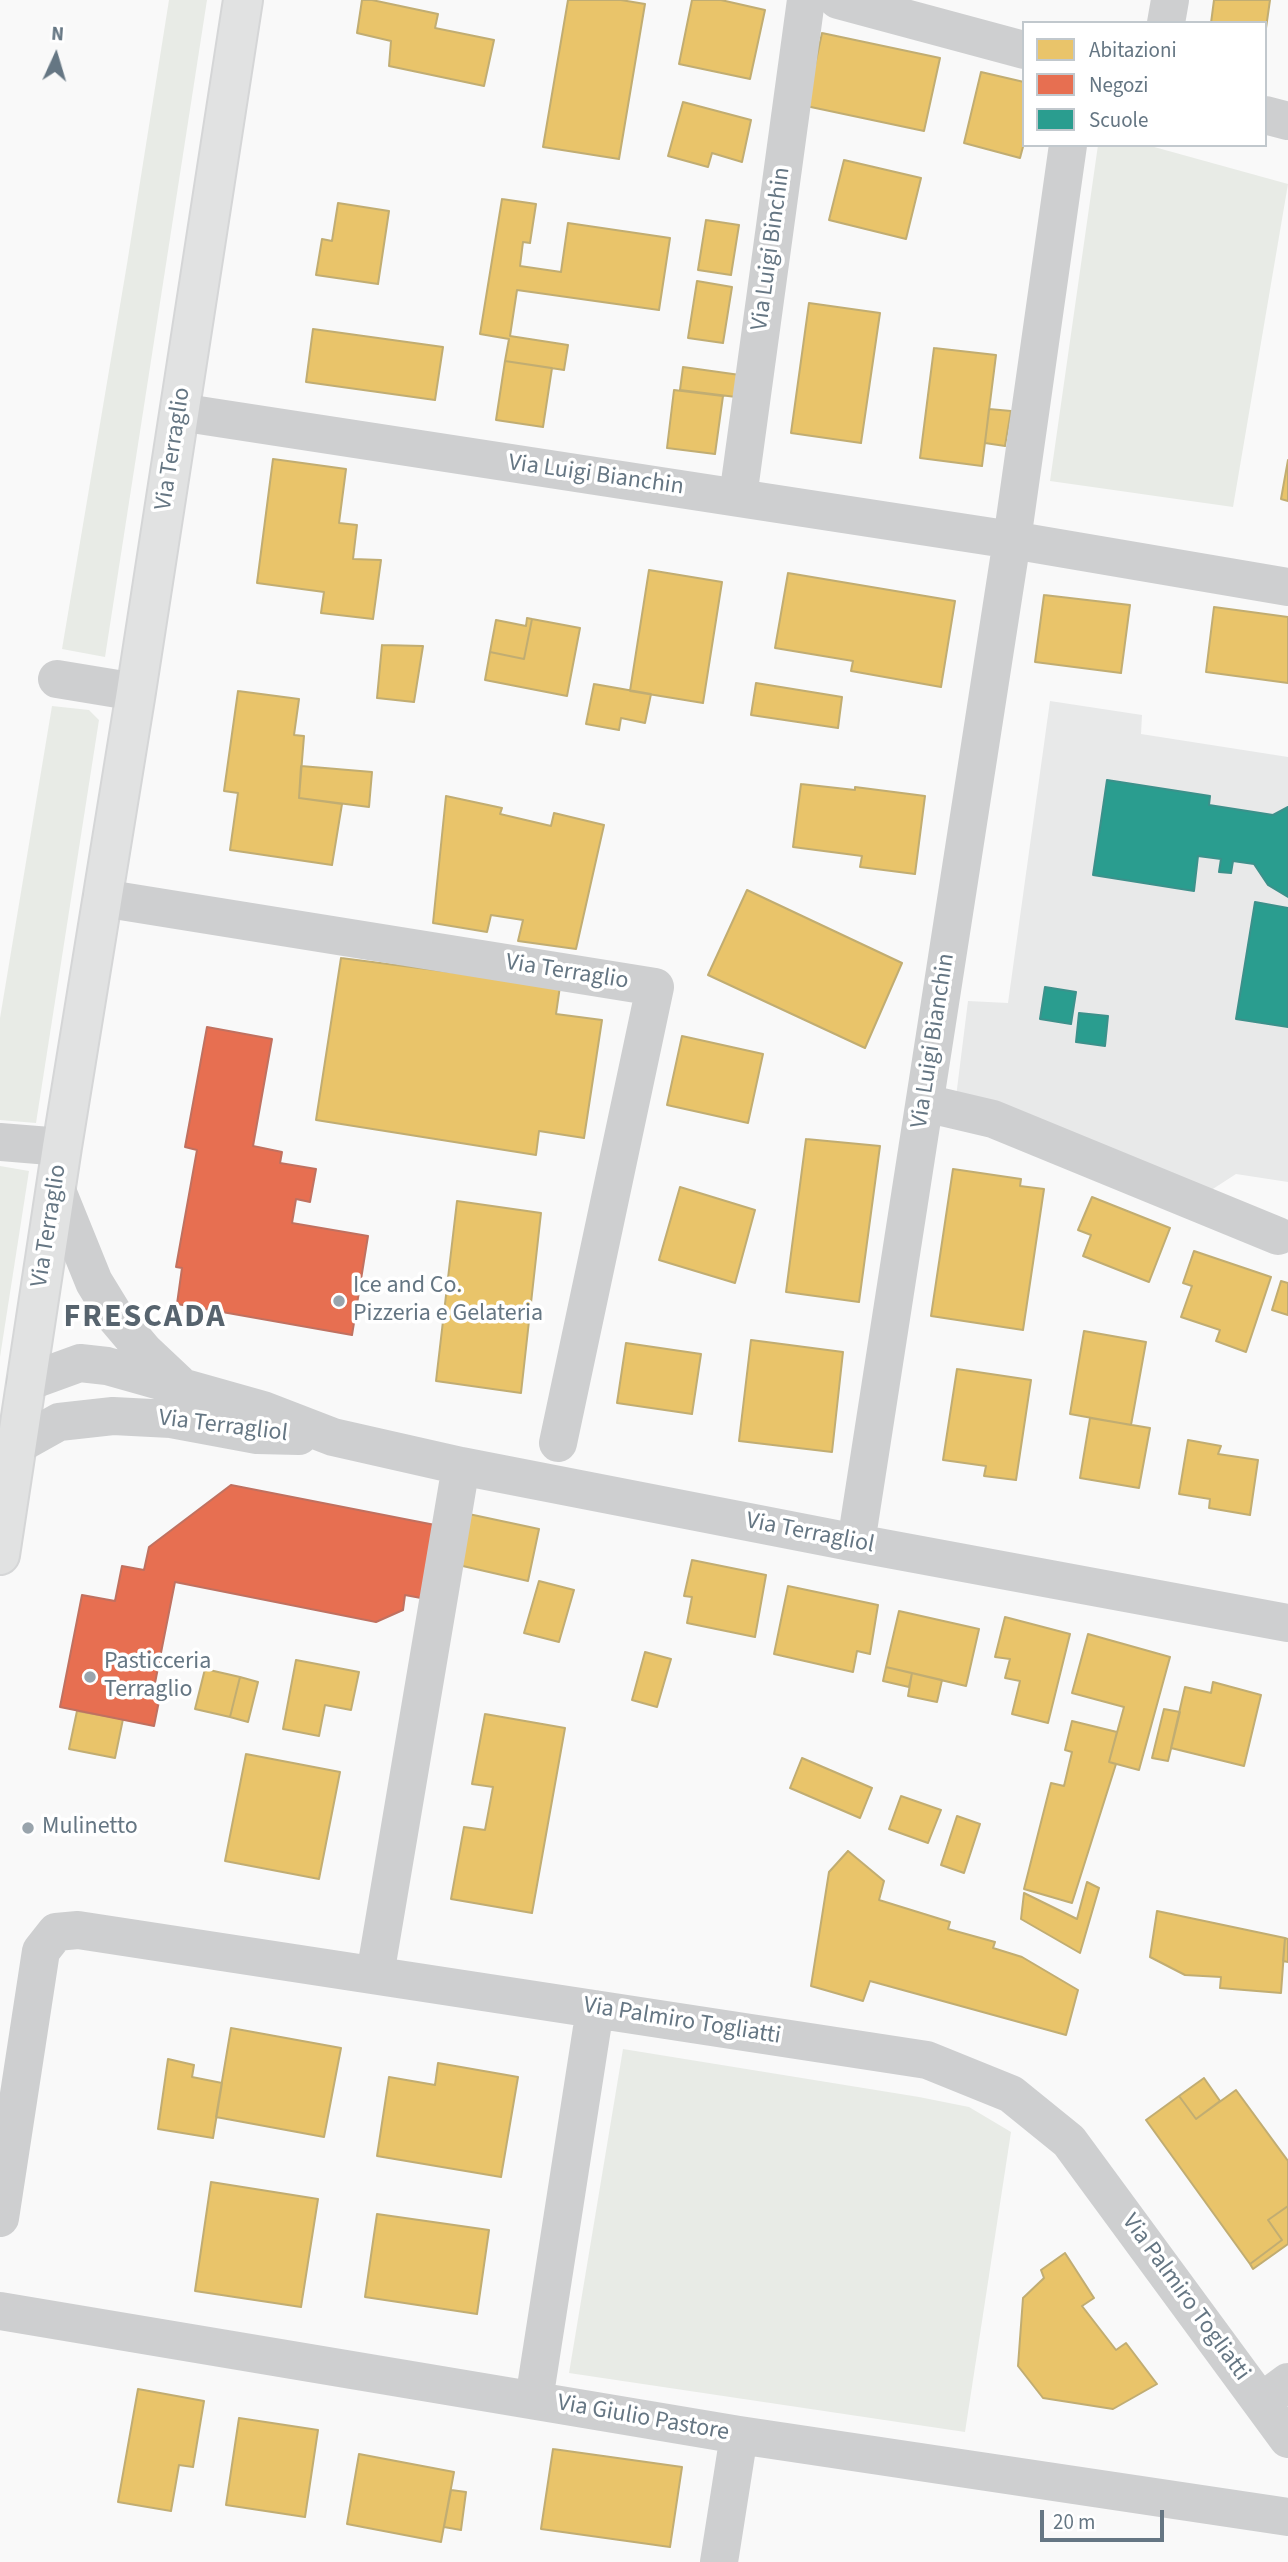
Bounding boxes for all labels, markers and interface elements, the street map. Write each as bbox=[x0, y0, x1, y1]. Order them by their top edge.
north arrow bbox=[21, 21, 91, 91]
text: N bbox=[50, 21, 65, 48]
legend bbox=[1022, 21, 1267, 147]
text: Abitazioni bbox=[1089, 35, 1177, 65]
text: Negozi bbox=[1089, 70, 1148, 100]
text: Scuole bbox=[1089, 105, 1148, 135]
street label: Via Luigi Binchin bbox=[746, 166, 798, 332]
street label: Via Terraglio bbox=[150, 386, 198, 512]
street label: Via Luigi Bianchin bbox=[507, 449, 685, 503]
street label: Via Terraglio bbox=[504, 949, 630, 997]
street label: Via Luigi Bianchin bbox=[906, 952, 962, 1130]
street label: Via Terraglio bbox=[26, 1163, 74, 1289]
place label: Ice and Co. Pizzeria e Gelateria bbox=[353, 1273, 543, 1329]
marker: Ice and Co. Pizzeria e Gelateria bbox=[331, 1293, 347, 1309]
district label: FRESCADA bbox=[64, 1300, 226, 1338]
street label: Via Terragliol bbox=[157, 1405, 289, 1449]
street label: Via Terragliol bbox=[744, 1507, 876, 1561]
place label: Pasticceria Terraglio bbox=[104, 1649, 211, 1705]
marker: Pasticceria Terraglio bbox=[82, 1669, 98, 1685]
place label: Mulinetto bbox=[42, 1814, 138, 1842]
marker: Mulinetto bbox=[20, 1820, 36, 1836]
street label: Via Palmiro Togliatti bbox=[581, 1992, 783, 2052]
street label: Via Palmiro Togliatti bbox=[1115, 2209, 1255, 2387]
street label: Via Giulio Pastore bbox=[555, 2390, 731, 2448]
scale bar bbox=[1043, 2496, 1167, 2540]
text: 20 m bbox=[1053, 2507, 1095, 2537]

